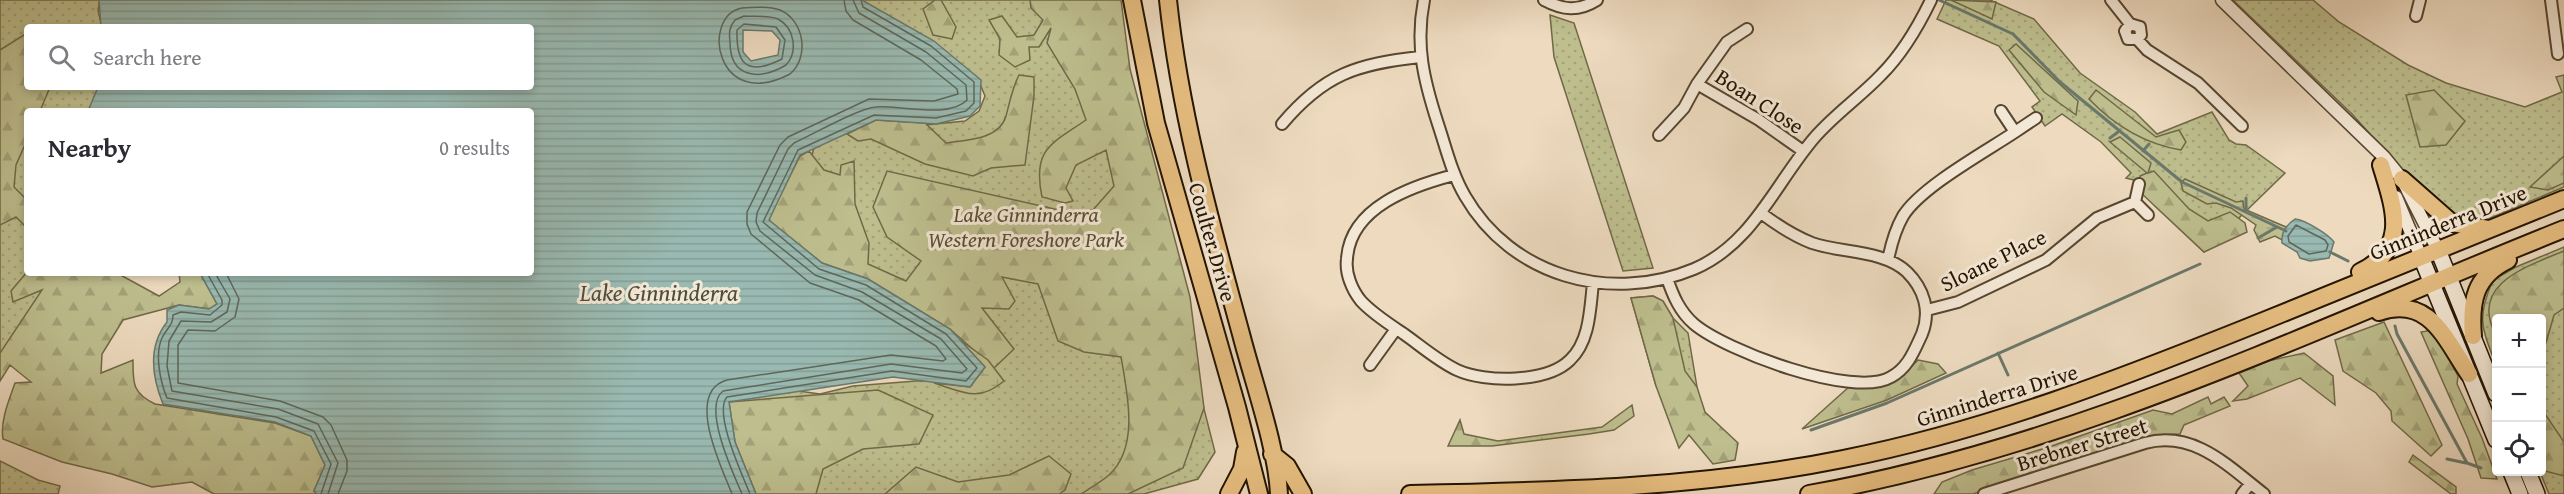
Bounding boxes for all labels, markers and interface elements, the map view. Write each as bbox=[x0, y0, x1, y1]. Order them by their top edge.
search box bbox=[24, 24, 534, 90]
icon: search bbox=[45, 41, 78, 74]
text: Search here bbox=[93, 41, 202, 73]
street label: Boan Close bbox=[1709, 60, 1811, 142]
text: Nearby bbox=[48, 128, 131, 167]
text: 0 results bbox=[439, 133, 510, 162]
street label: Ginninderra Drive bbox=[2365, 176, 2531, 268]
street label: Coulter Drive bbox=[1181, 179, 1245, 305]
park label: Lake Ginninderra Western Foreshore Park bbox=[928, 198, 1125, 255]
street label: Sloane Place bbox=[1935, 221, 2051, 299]
water label: Lake Ginninderra bbox=[579, 275, 738, 310]
map controls bbox=[2492, 314, 2546, 476]
button: + bbox=[2492, 314, 2546, 368]
street label: Ginninderra Drive bbox=[1912, 355, 2082, 435]
button: − bbox=[2492, 368, 2546, 422]
street label: Brebner Street bbox=[2013, 409, 2152, 479]
button: locate bbox=[2492, 422, 2546, 476]

